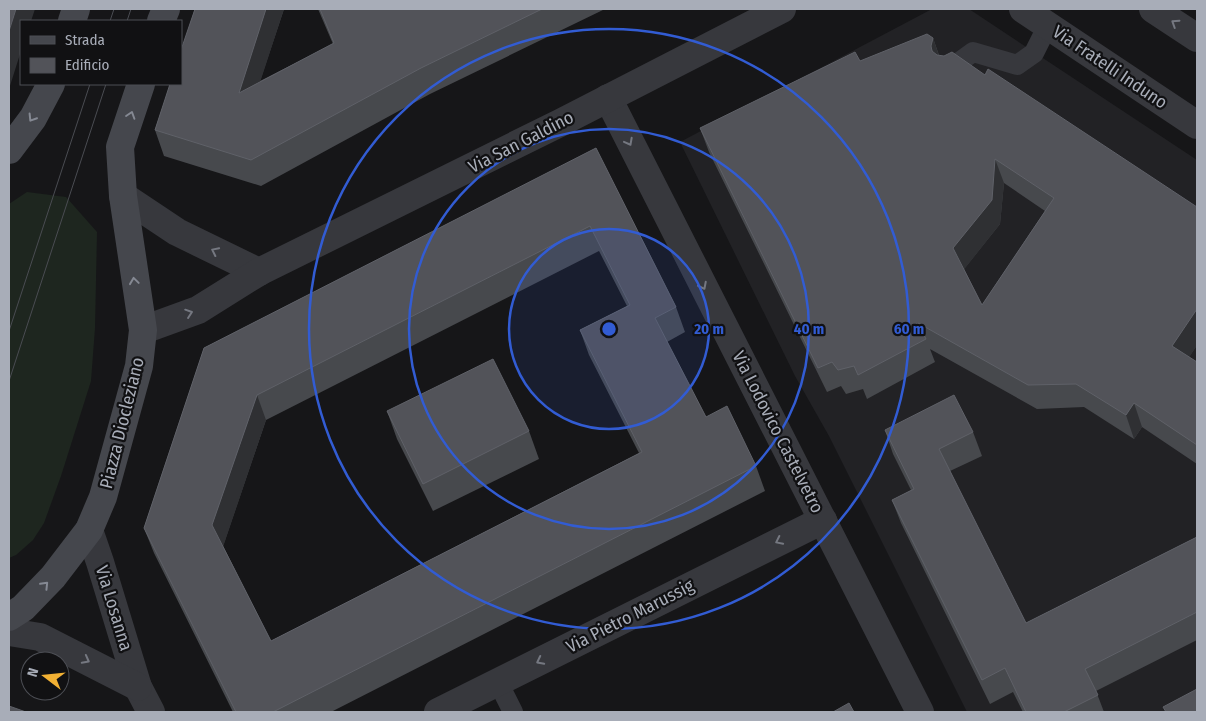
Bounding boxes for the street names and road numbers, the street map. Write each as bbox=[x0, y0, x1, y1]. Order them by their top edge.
street label: Via Fratelli Induno bbox=[1048, 21, 1172, 113]
street label: Via San Galdino bbox=[465, 106, 577, 178]
street label: Via Lodovico Castelvetro bbox=[728, 347, 828, 517]
street label: Piazza Diocleziano bbox=[95, 355, 149, 491]
street label: Via Losanna bbox=[91, 563, 137, 653]
street label: Via Pietro Marussig bbox=[562, 574, 698, 658]

